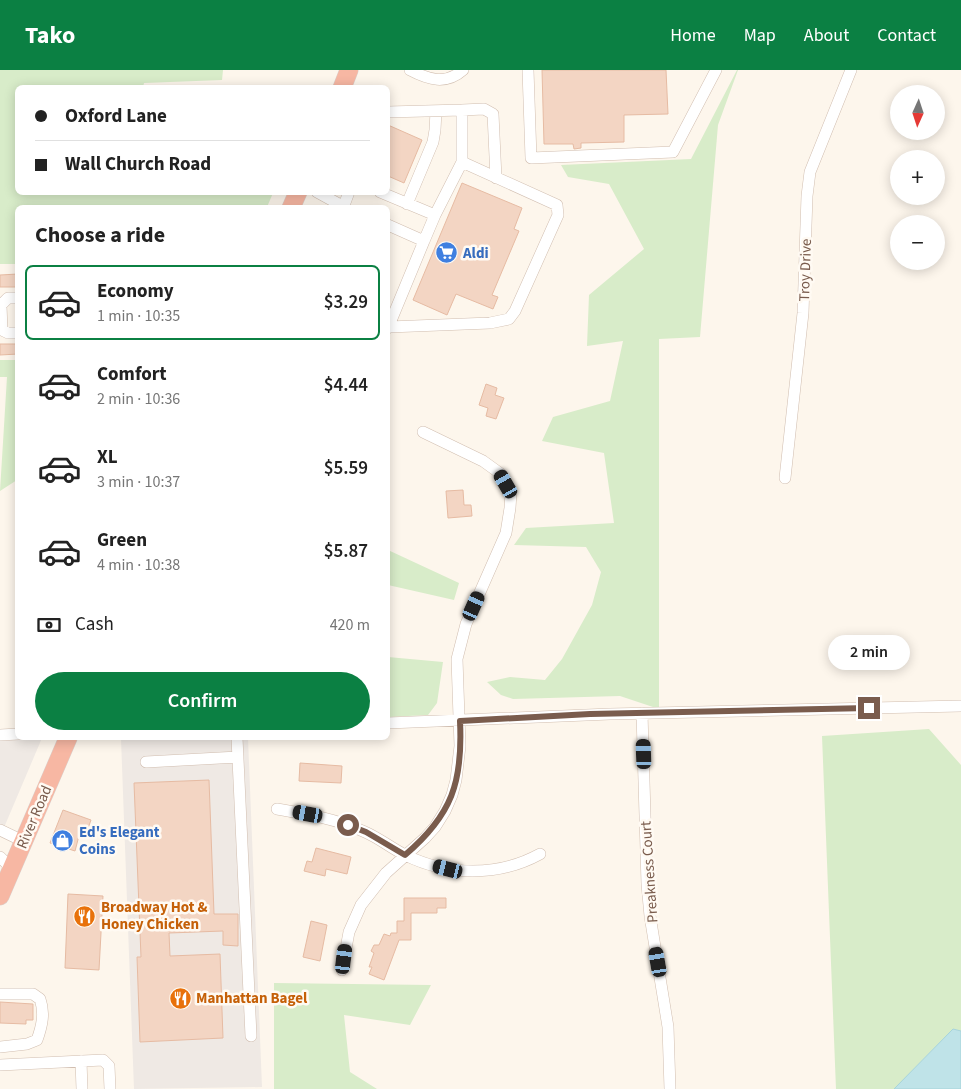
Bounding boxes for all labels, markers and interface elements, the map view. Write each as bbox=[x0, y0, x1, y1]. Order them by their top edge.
text: Tako bbox=[25, 18, 75, 53]
text: Home bbox=[670, 23, 716, 48]
text: Map bbox=[744, 23, 776, 48]
text: About bbox=[804, 23, 849, 48]
text: Contact bbox=[877, 23, 936, 48]
north arrow bbox=[890, 85, 945, 140]
map controls bbox=[890, 85, 945, 270]
text: Oxford Lane bbox=[65, 103, 167, 130]
button: + bbox=[890, 150, 945, 205]
text: Wall Church Road bbox=[65, 151, 211, 178]
button: − bbox=[890, 215, 945, 270]
text: Choose a ride bbox=[35, 219, 165, 251]
street label: Troy Drive bbox=[794, 238, 817, 302]
supermarket icon: Aldi bbox=[435, 241, 459, 265]
place label: Aldi bbox=[462, 243, 489, 264]
text: Economy bbox=[97, 278, 174, 305]
icon: car bbox=[37, 280, 82, 325]
text: $3.29 bbox=[324, 289, 368, 316]
text: 1 min · 10:35 bbox=[97, 305, 180, 327]
text: Comfort bbox=[97, 361, 167, 388]
icon: car bbox=[37, 363, 82, 408]
text: $4.44 bbox=[324, 372, 368, 399]
text: 2 min · 10:36 bbox=[97, 388, 180, 410]
text: XL bbox=[97, 444, 118, 471]
icon: car bbox=[37, 446, 82, 491]
text: $5.59 bbox=[324, 455, 368, 482]
car bbox=[492, 467, 519, 501]
text: 3 min · 10:37 bbox=[97, 471, 180, 493]
text: Green bbox=[97, 527, 147, 554]
icon: car bbox=[37, 529, 82, 574]
text: $5.87 bbox=[324, 538, 368, 565]
text: 4 min · 10:38 bbox=[97, 554, 180, 576]
car bbox=[461, 589, 486, 623]
icon: cash bbox=[35, 611, 63, 639]
text: Cash bbox=[75, 611, 114, 638]
text: 420 m bbox=[330, 614, 370, 636]
callout: 2 min bbox=[828, 636, 910, 670]
text: 2 min bbox=[850, 641, 888, 663]
button: Confirm bbox=[35, 672, 370, 730]
route end bbox=[858, 697, 880, 719]
car bbox=[635, 739, 652, 769]
street label: River Road bbox=[12, 782, 57, 852]
car bbox=[291, 804, 324, 824]
route start bbox=[337, 814, 359, 836]
street label: Preakness Court bbox=[635, 820, 664, 924]
place label: Ed's Elegant Coins bbox=[79, 822, 160, 860]
shop icon: Ed's Elegant Coins bbox=[51, 829, 75, 853]
car bbox=[431, 858, 464, 880]
place label: Broadway Hot & Honey Chicken bbox=[101, 897, 208, 935]
restaurant icon: Broadway Hot & Honey Chicken bbox=[73, 904, 97, 928]
car bbox=[334, 943, 353, 975]
car bbox=[648, 946, 667, 978]
restaurant icon: Manhattan Bagel bbox=[168, 986, 192, 1010]
place label: Manhattan Bagel bbox=[196, 988, 308, 1009]

